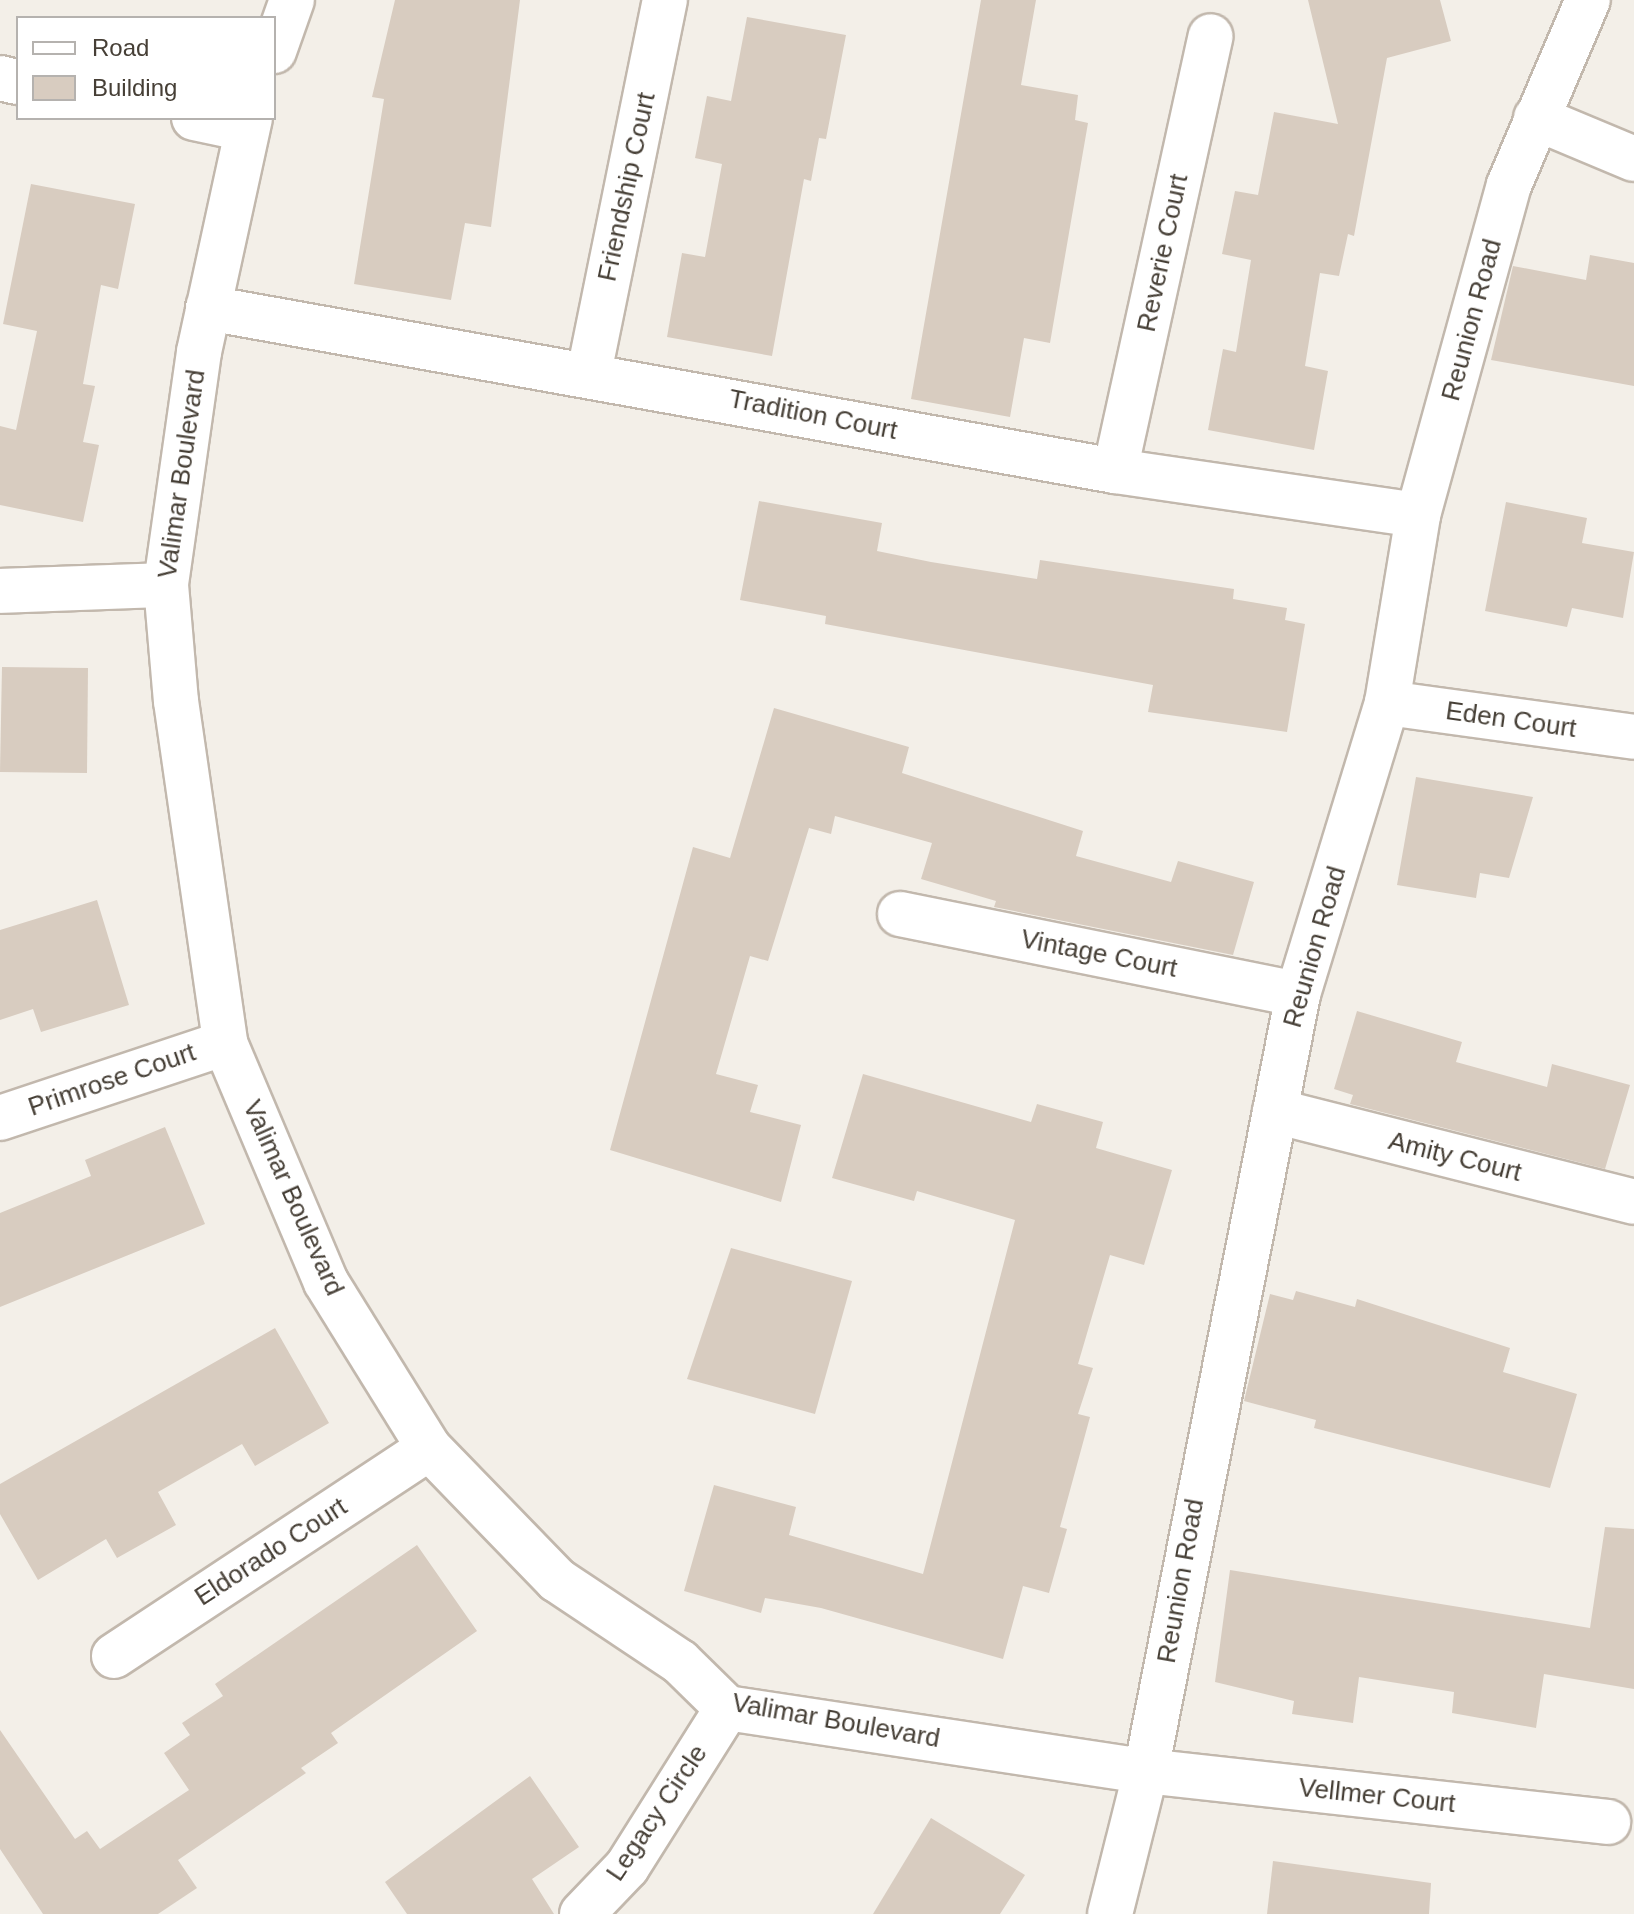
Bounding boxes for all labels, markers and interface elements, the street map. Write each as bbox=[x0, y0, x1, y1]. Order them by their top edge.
legend bbox=[16, 16, 276, 120]
text: Road bbox=[92, 34, 149, 61]
text: Building bbox=[92, 74, 177, 101]
street label: Friendship Court bbox=[592, 90, 662, 284]
street label: Reverie Court bbox=[1131, 171, 1195, 335]
street label: Reunion Road bbox=[1435, 236, 1509, 404]
street label: Valimar Boulevard bbox=[152, 368, 212, 580]
street label: Tradition Court bbox=[726, 383, 900, 447]
street label: Eden Court bbox=[1444, 695, 1578, 745]
street label: Reunion Road bbox=[1277, 863, 1353, 1031]
street label: Vintage Court bbox=[1018, 924, 1180, 984]
street label: Primrose Court bbox=[24, 1037, 200, 1123]
street label: Valimar Boulevard bbox=[236, 1096, 350, 1300]
street label: Amity Court bbox=[1385, 1125, 1525, 1189]
street label: Eldorado Court bbox=[189, 1491, 353, 1613]
street label: Reunion Road bbox=[1151, 1496, 1211, 1666]
street label: Valimar Boulevard bbox=[730, 1687, 942, 1755]
street label: Legacy Circle bbox=[600, 1739, 714, 1887]
street label: Vellmer Court bbox=[1297, 1772, 1457, 1820]

